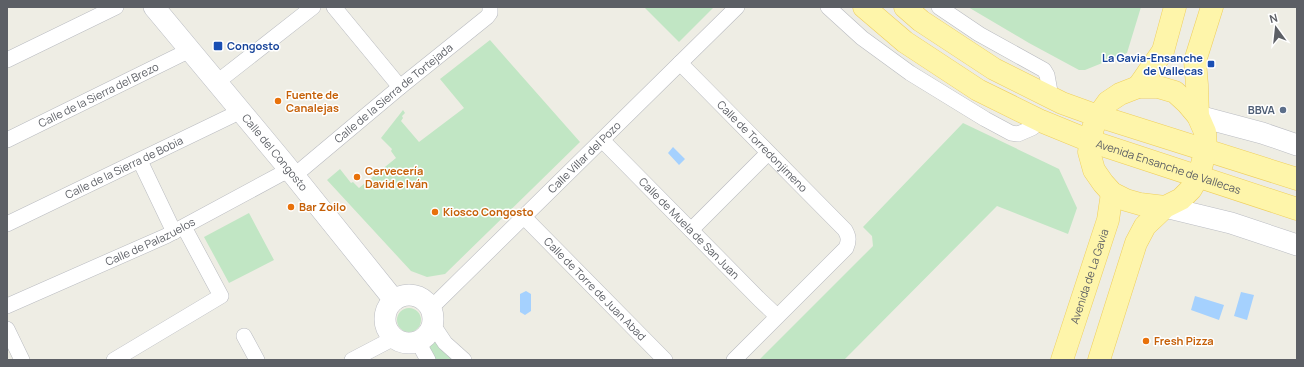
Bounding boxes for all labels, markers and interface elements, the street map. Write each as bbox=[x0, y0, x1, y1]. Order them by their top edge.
north arrow bbox=[1256, 8, 1296, 48]
text: N bbox=[1268, 10, 1279, 26]
place label: Congosto bbox=[227, 38, 280, 53]
marker: Congosto bbox=[212, 40, 224, 52]
street label: Calle de la Sierra de Tortejada bbox=[331, 40, 456, 146]
place label: La Gavia-Ensanche de Vallecas bbox=[1102, 50, 1203, 78]
street label: Calle de la Sierra del Brezo bbox=[36, 58, 161, 130]
marker: La Gavia-Ensanche de Vallecas bbox=[1206, 59, 1216, 69]
place label: Fuente de Canalejas bbox=[286, 87, 339, 115]
marker: Fuente de Canalejas bbox=[273, 96, 283, 106]
street label: Calle de Torredonjimeno bbox=[714, 97, 811, 195]
place label: BBVA bbox=[1248, 102, 1276, 117]
marker: BBVA bbox=[1278, 105, 1288, 115]
street label: Calle del Congosto bbox=[239, 110, 312, 194]
street label: Calle Villar del Pozo bbox=[544, 117, 624, 196]
street label: Calle de la Sierra de Bobia bbox=[62, 132, 185, 202]
street label: Avenida Ensanche de Vallecas bbox=[1094, 136, 1243, 197]
place label: Cervecería David e Iván bbox=[365, 163, 428, 191]
marker: Cervecería David e Iván bbox=[352, 172, 362, 182]
street label: Calle de Muela de San Juan bbox=[636, 174, 743, 282]
place label: Bar Zoilo bbox=[299, 199, 346, 214]
marker: Bar Zoilo bbox=[286, 202, 296, 212]
place label: Kiosco Congosto bbox=[443, 204, 534, 219]
marker: Kiosco Congosto bbox=[430, 207, 440, 217]
street label: Calle de Palazuelos bbox=[103, 214, 198, 269]
street label: Avenida de La Gavia bbox=[1066, 227, 1112, 326]
street label: Calle de Torre de Juan Abad bbox=[541, 234, 650, 343]
place label: Fresh Pizza bbox=[1154, 333, 1214, 348]
marker: Fresh Pizza bbox=[1141, 336, 1151, 346]

